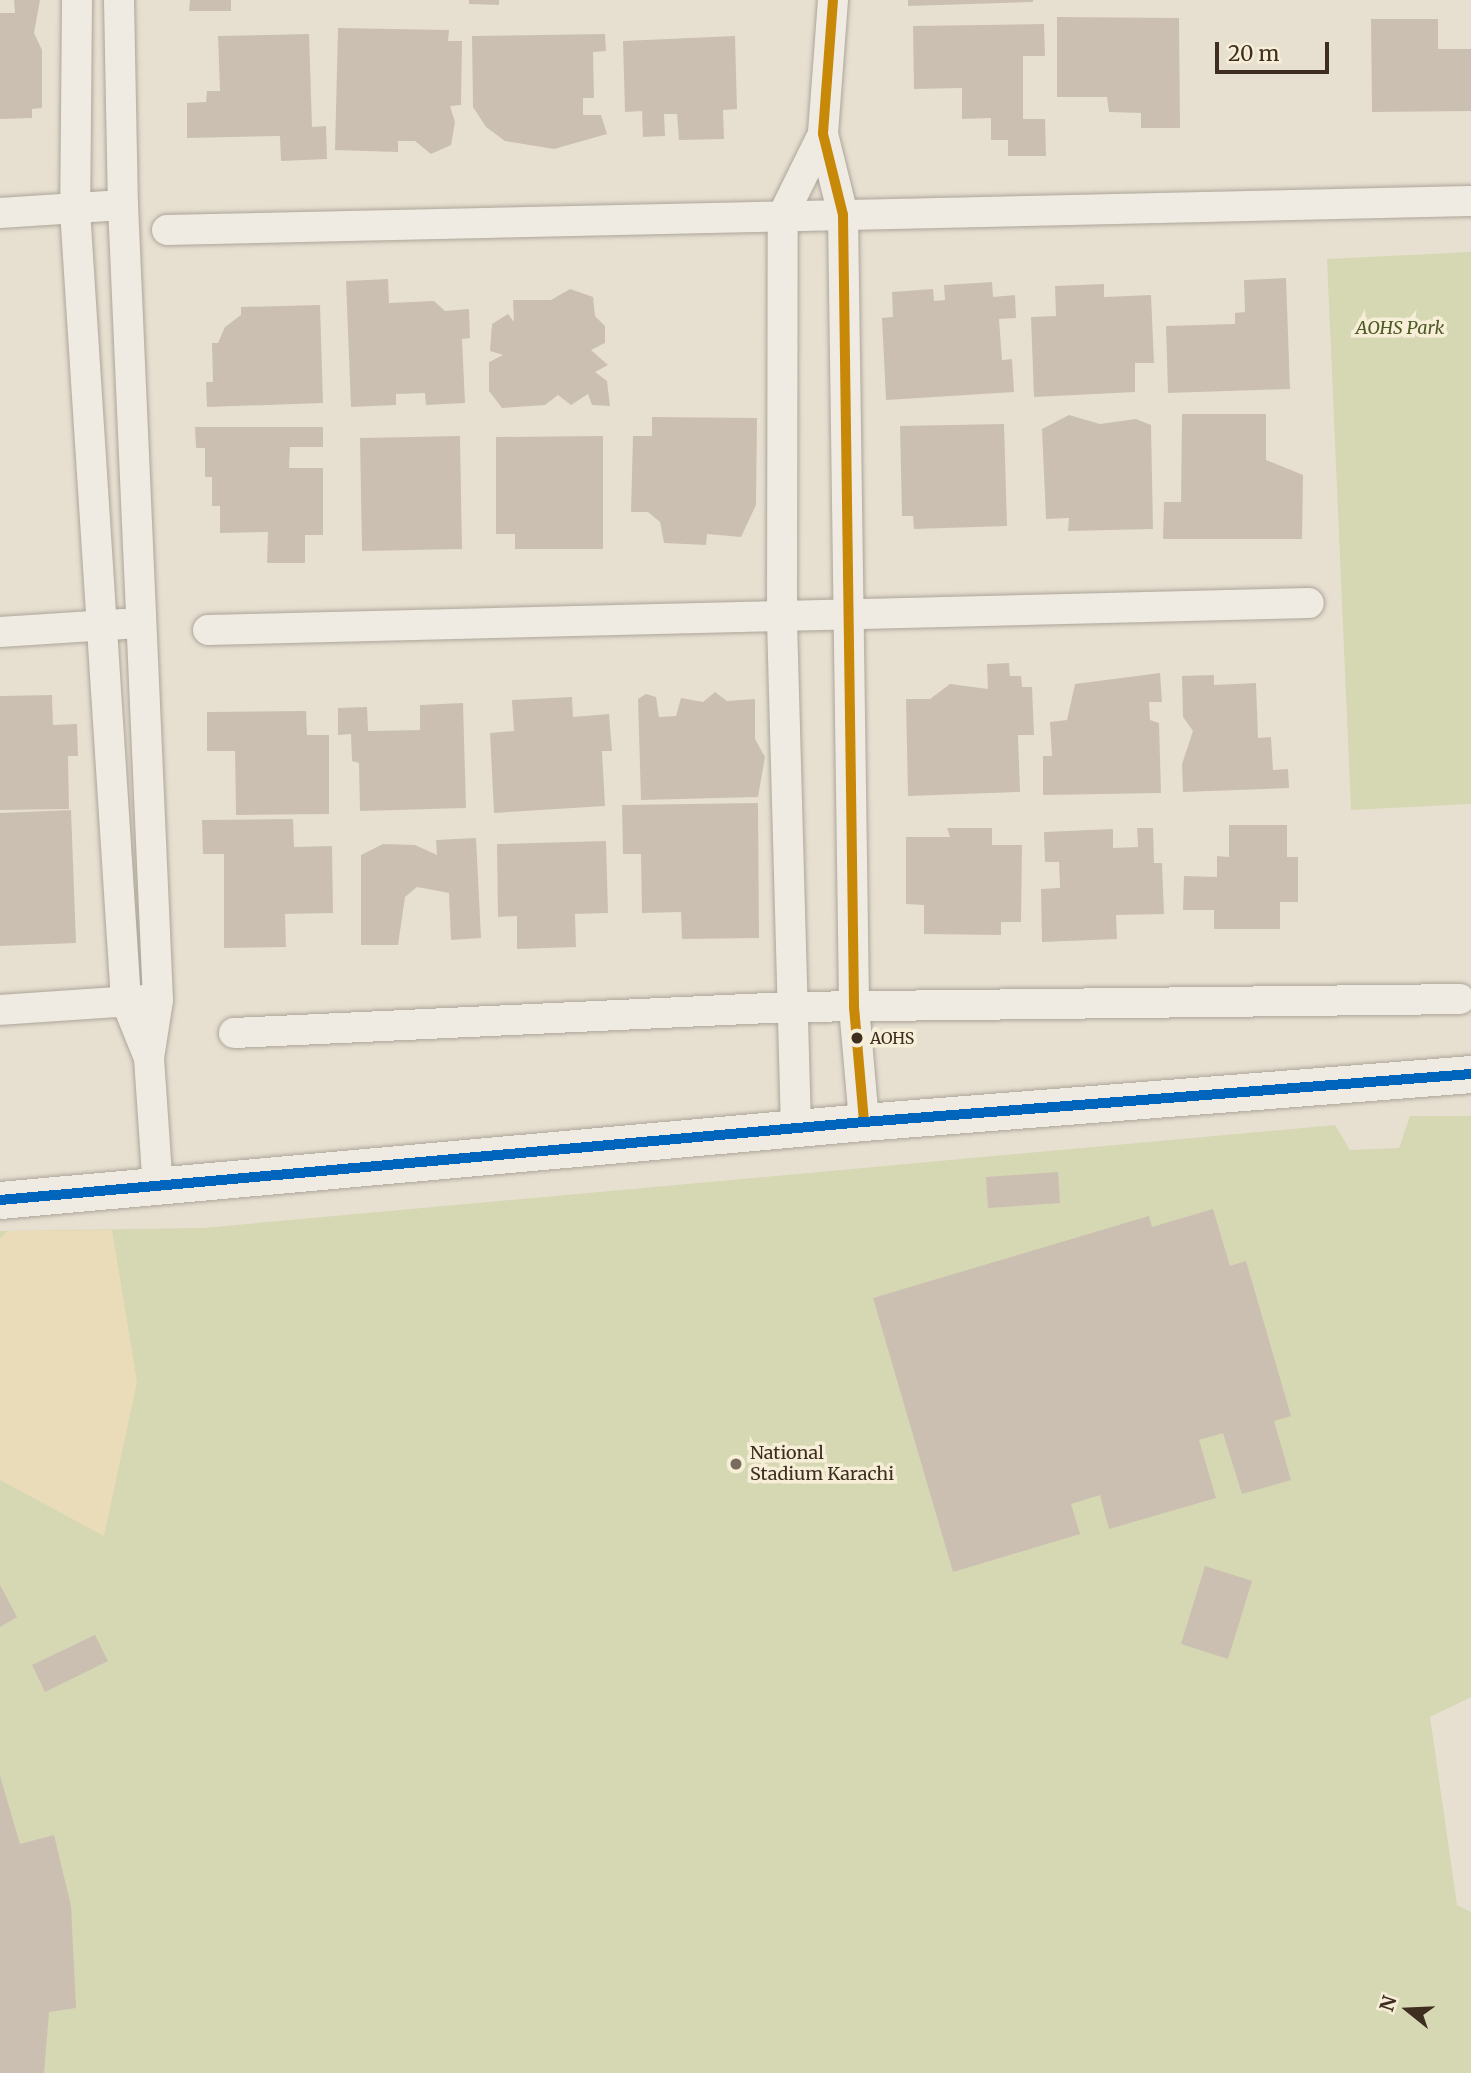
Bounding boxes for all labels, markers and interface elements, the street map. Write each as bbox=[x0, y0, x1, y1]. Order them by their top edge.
scale bar bbox=[1219, 28, 1333, 72]
text: 20 m bbox=[1228, 40, 1279, 67]
park label: AOHS Park bbox=[1356, 317, 1444, 339]
place label: AOHS bbox=[870, 1028, 914, 1048]
marker: AOHS bbox=[850, 1031, 864, 1045]
place label: National Stadium Karachi bbox=[750, 1443, 894, 1486]
marker: National Stadium Karachi bbox=[728, 1456, 744, 1472]
north arrow bbox=[1373, 1975, 1443, 2045]
text: N bbox=[1374, 1993, 1402, 2014]

